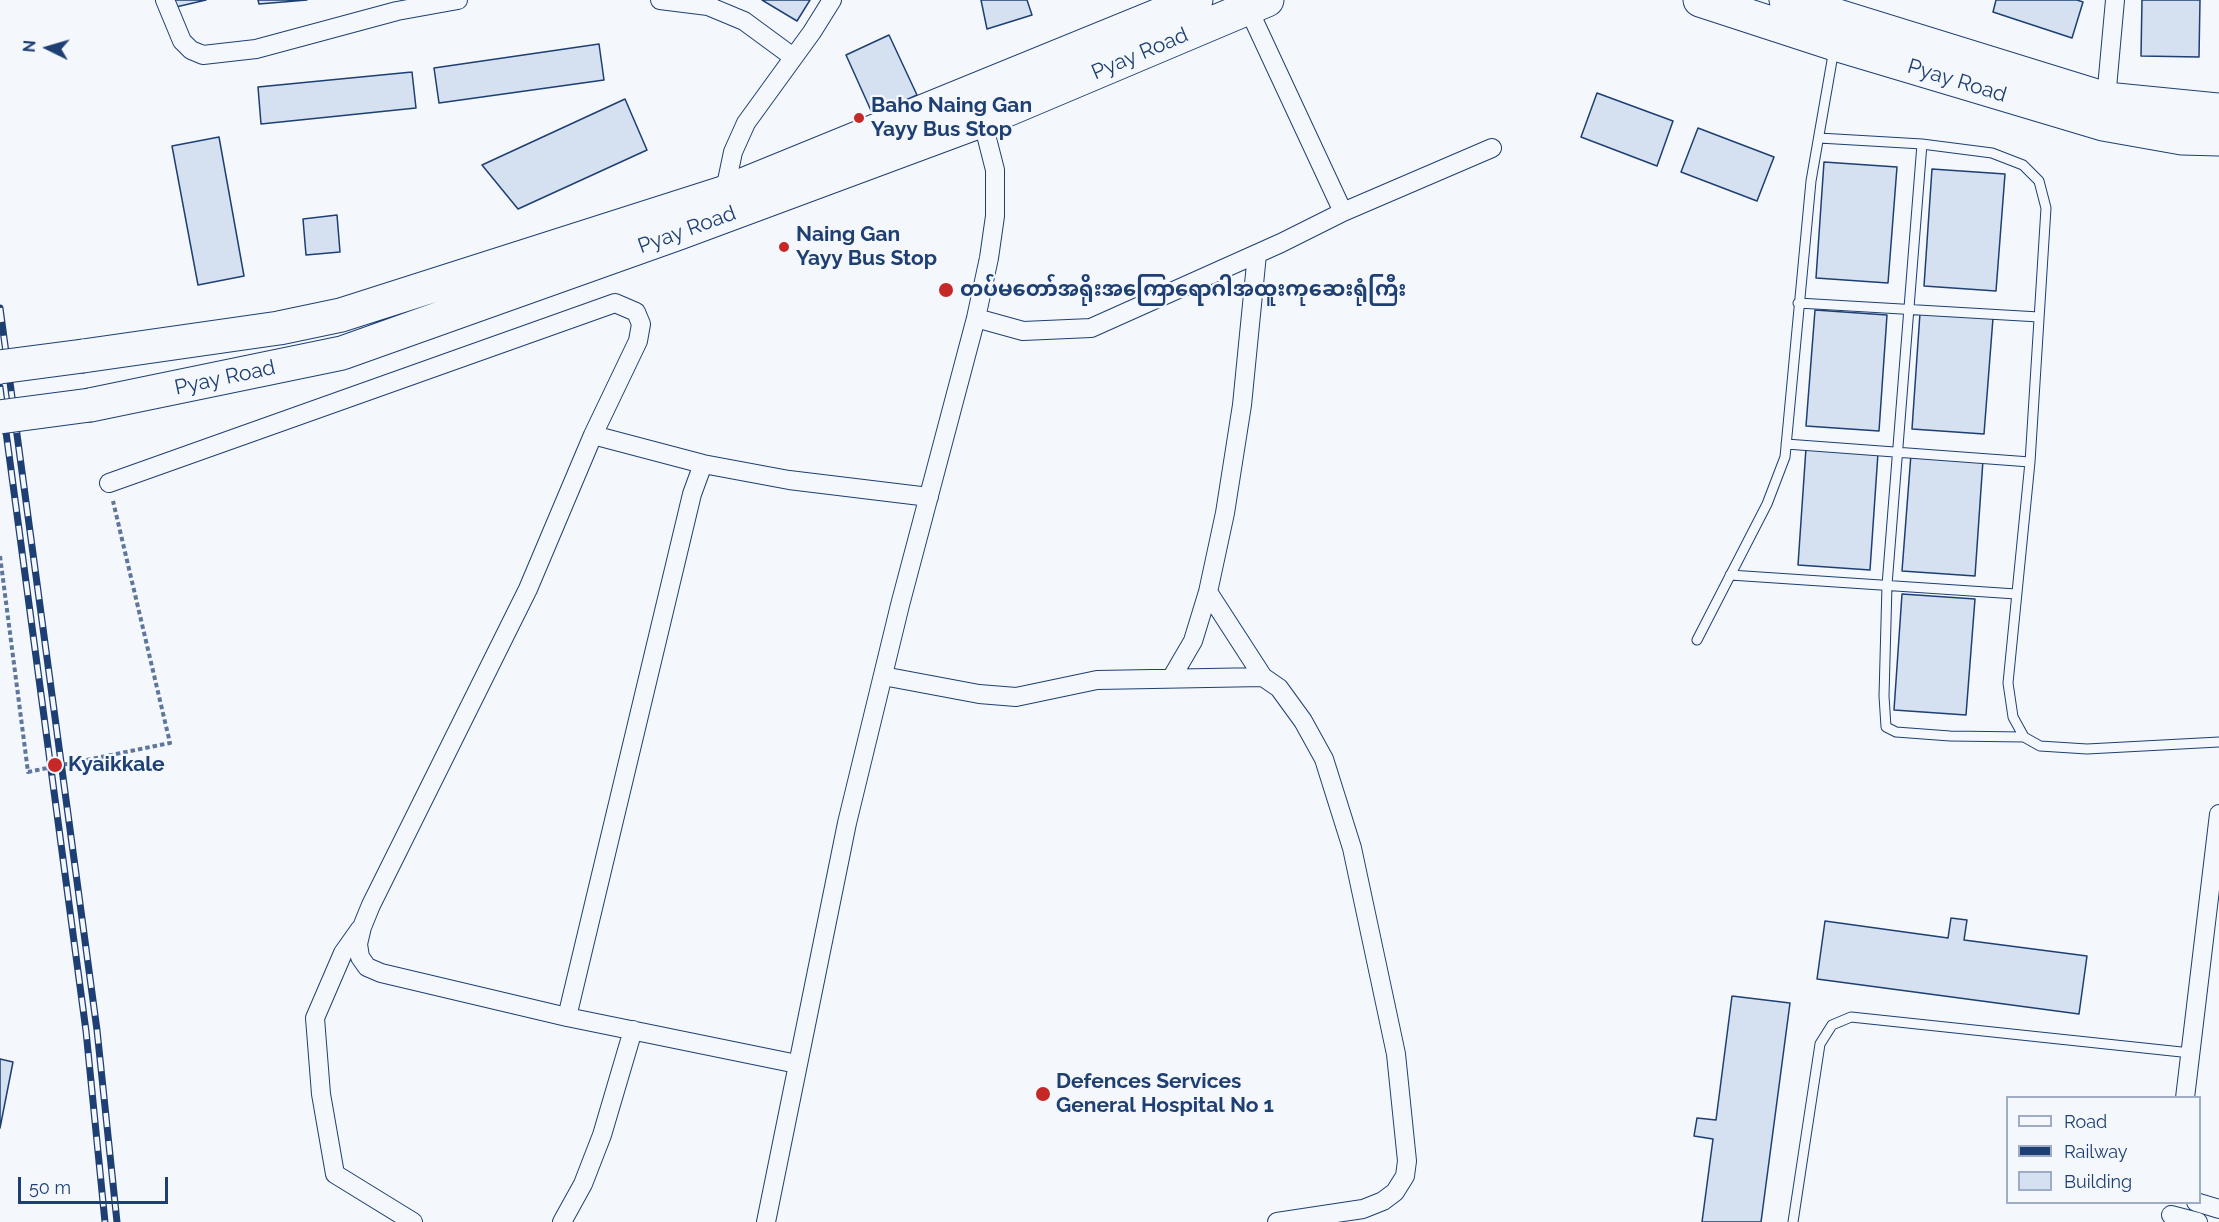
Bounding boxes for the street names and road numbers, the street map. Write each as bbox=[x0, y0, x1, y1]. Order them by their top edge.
street label: Pyay Road bbox=[1088, 22, 1192, 86]
street label: Pyay Road bbox=[1904, 54, 2010, 108]
street label: Pyay Road bbox=[635, 201, 739, 259]
street label: Pyay Road bbox=[172, 355, 278, 401]

